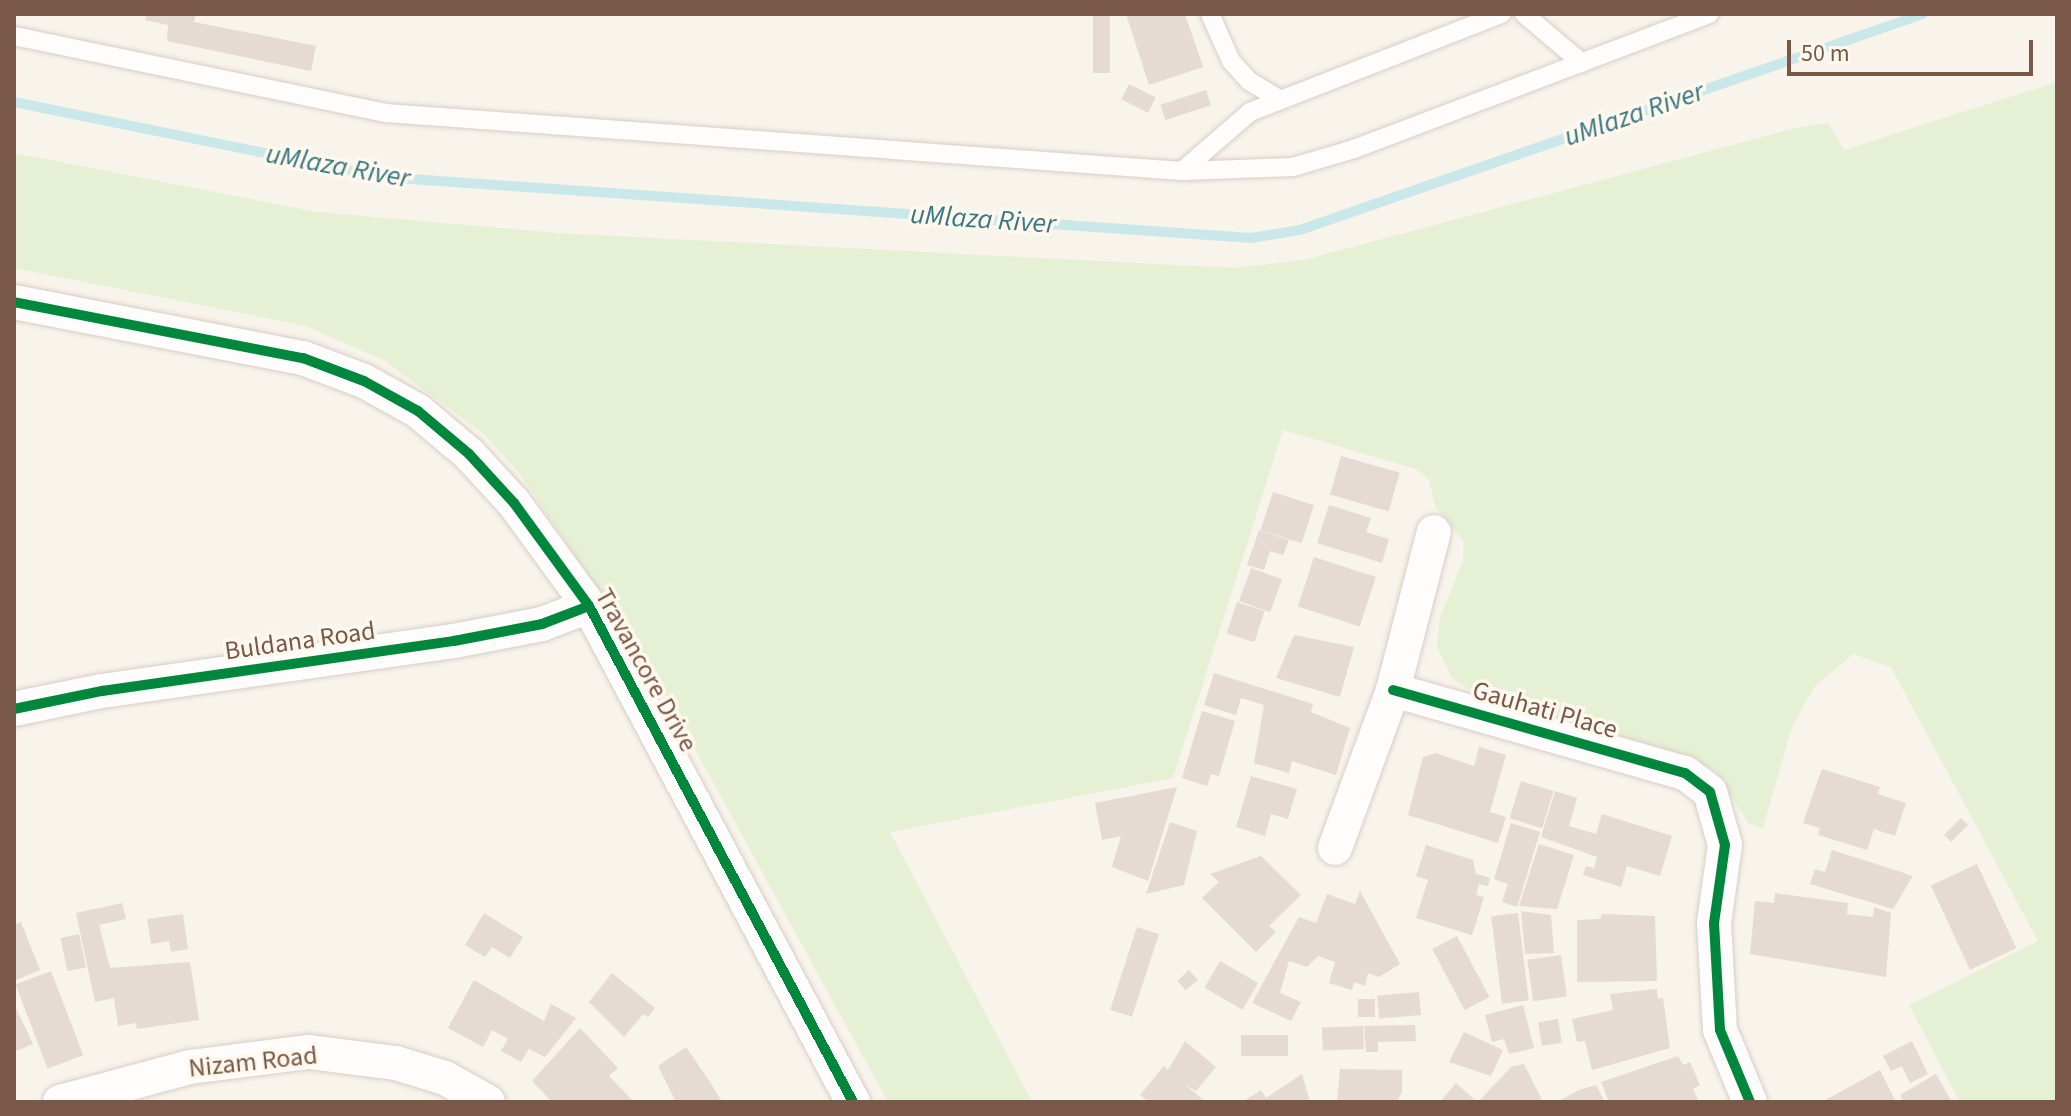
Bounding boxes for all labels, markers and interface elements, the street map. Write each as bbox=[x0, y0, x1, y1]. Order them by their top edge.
scale bar bbox=[1791, 24, 2037, 74]
text: 50 m bbox=[1801, 36, 1850, 71]
water label: uMlaza River bbox=[1560, 74, 1708, 154]
water label: uMlaza River bbox=[263, 137, 413, 195]
water label: uMlaza River bbox=[909, 197, 1057, 241]
street label: Travancore Drive bbox=[588, 583, 704, 757]
street label: Buldana Road bbox=[223, 615, 377, 667]
street label: Gauhati Place bbox=[1469, 674, 1621, 746]
street label: Nizam Road bbox=[187, 1040, 319, 1084]

